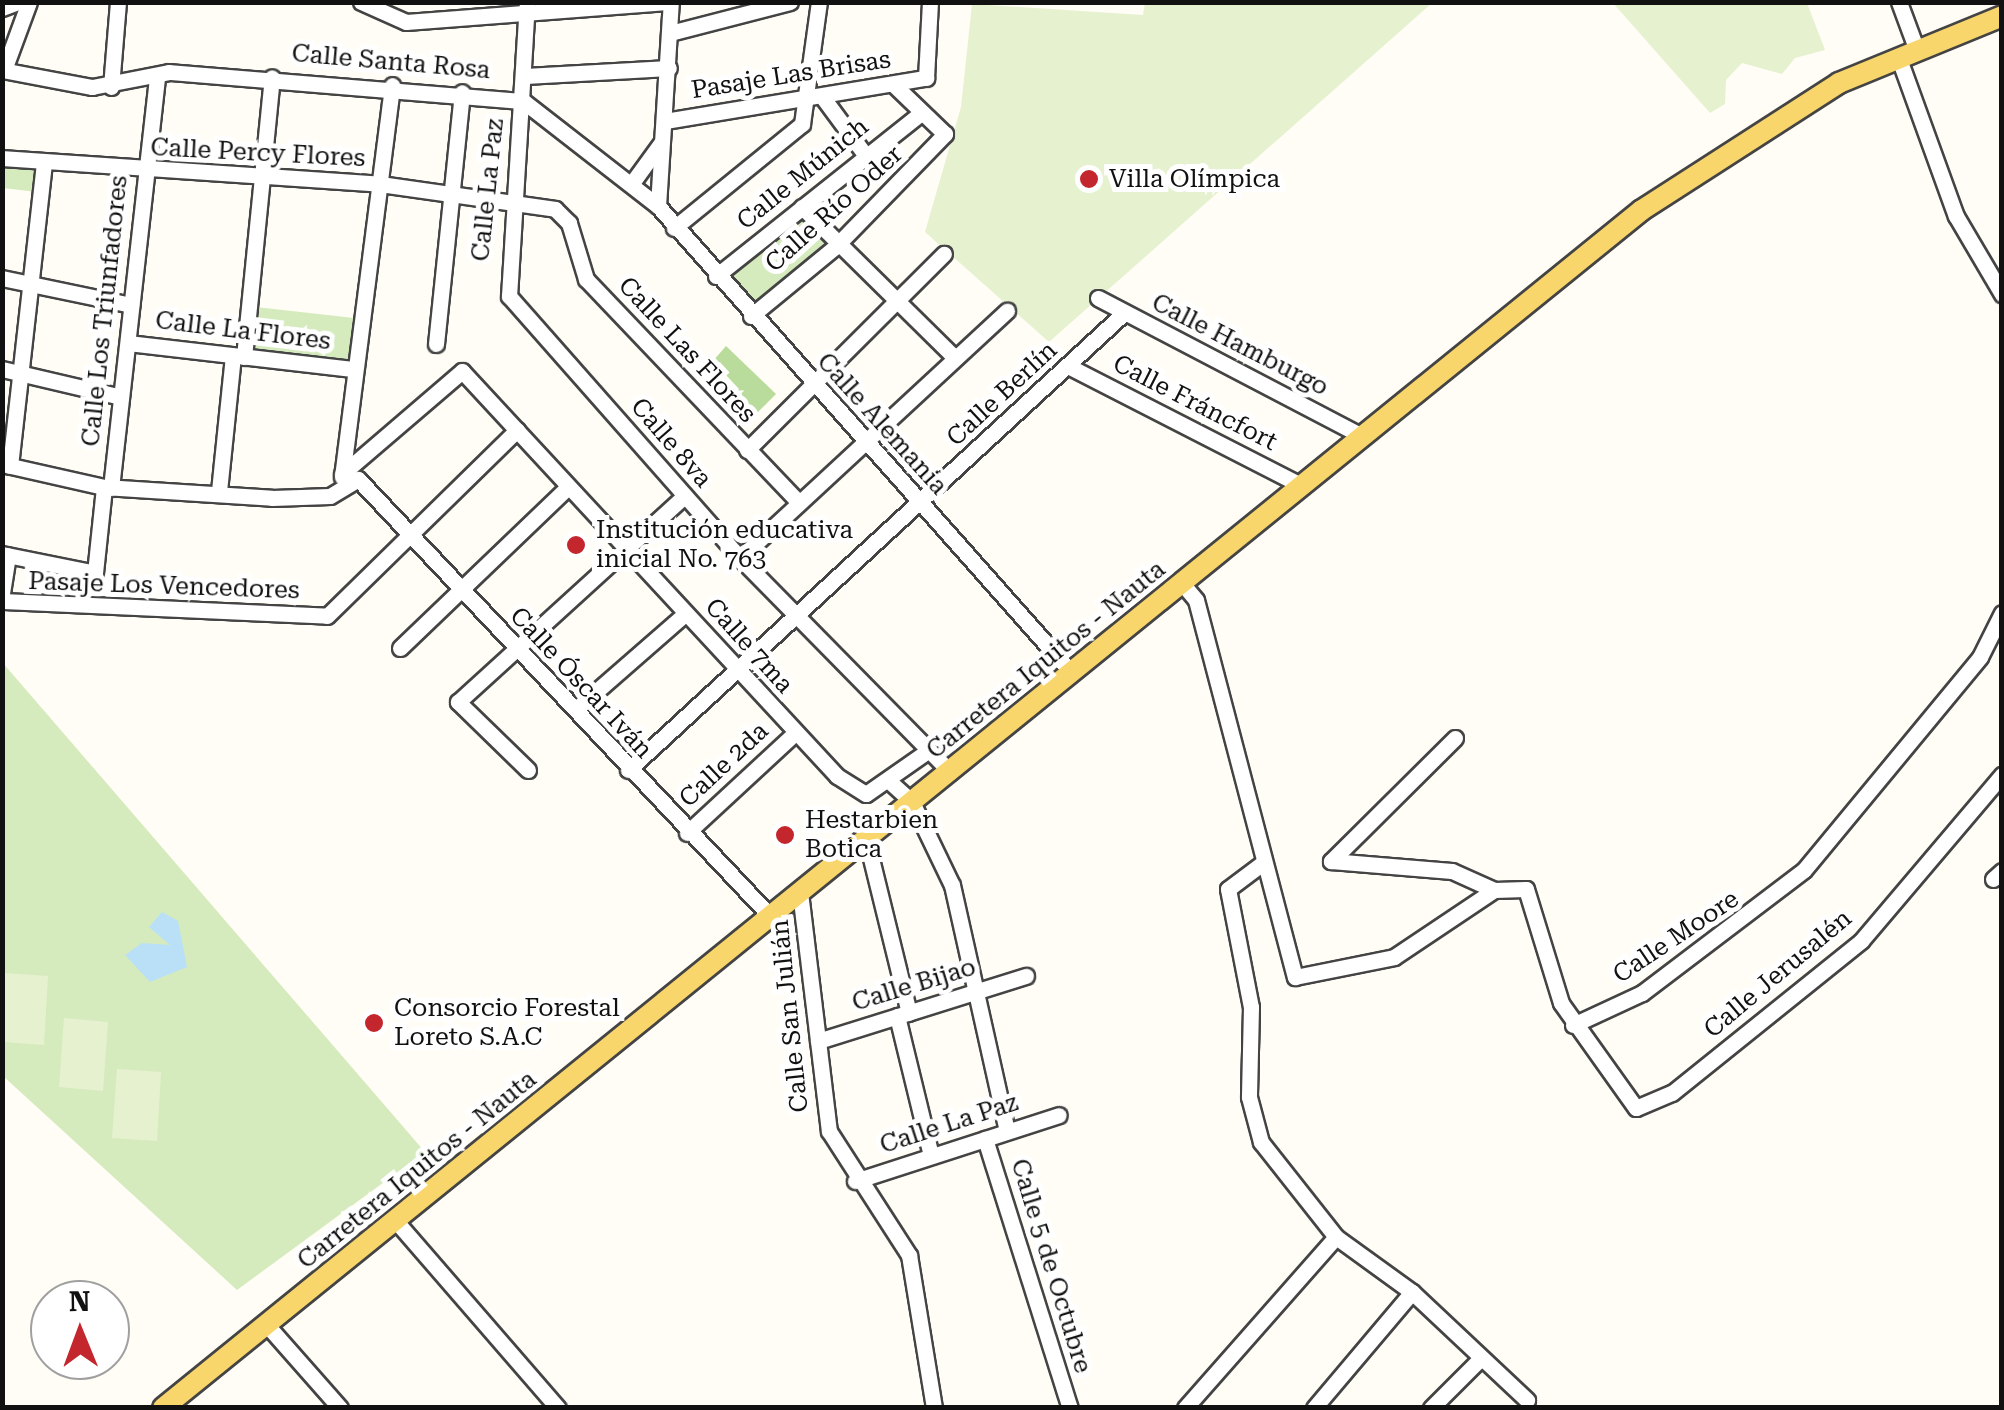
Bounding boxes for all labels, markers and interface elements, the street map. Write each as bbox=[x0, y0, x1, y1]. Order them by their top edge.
street label: Calle Santa Rosa bbox=[291, 38, 491, 86]
street label: Pasaje Las Brisas bbox=[689, 44, 893, 106]
street label: Calle Múnich bbox=[731, 112, 875, 236]
street label: Calle La Paz bbox=[466, 117, 510, 263]
street label: Calle Percy Flores bbox=[150, 132, 366, 174]
street label: Calle Río Oder bbox=[759, 140, 909, 278]
place label: Villa Olímpica bbox=[1109, 164, 1280, 194]
marker: Villa Olímpica bbox=[1078, 168, 1100, 190]
street label: Calle Los Triunfadores bbox=[76, 174, 134, 448]
street label: Calle Las Flores bbox=[612, 271, 762, 429]
street label: Calle Hamburgo bbox=[1147, 288, 1333, 402]
street label: Calle La Flores bbox=[154, 305, 332, 357]
street label: Calle Berlín bbox=[941, 335, 1063, 453]
street label: Calle Alemania bbox=[811, 347, 953, 501]
street label: Calle Fráncfort bbox=[1108, 349, 1282, 457]
street label: Calle 8va bbox=[624, 392, 718, 494]
place label: Institución educativa inicial No. 763 bbox=[596, 516, 853, 575]
marker: Institución educativa inicial No. 763 bbox=[565, 534, 587, 556]
street label: Carretera Iquitos - Nauta bbox=[921, 555, 1171, 765]
street label: Pasaje Los Vencedores bbox=[28, 566, 300, 606]
street label: Calle 7ma bbox=[699, 592, 799, 700]
street label: Calle Óscar Iván bbox=[503, 601, 659, 765]
street label: Calle 2da bbox=[673, 716, 775, 814]
place label: Hestarbien Botica bbox=[805, 806, 938, 865]
marker: Hestarbien Botica bbox=[774, 824, 796, 846]
street label: Calle Moore bbox=[1608, 884, 1744, 990]
street label: Calle Jerusalén bbox=[1698, 904, 1858, 1044]
street label: Calle San Julián bbox=[765, 918, 815, 1114]
street label: Calle Bijao bbox=[849, 952, 979, 1018]
place label: Consorcio Forestal Loreto S.A.C bbox=[394, 994, 620, 1053]
marker: Consorcio Forestal Loreto S.A.C bbox=[363, 1012, 385, 1034]
street label: Carretera Iquitos - Nauta bbox=[292, 1065, 542, 1275]
street label: Calle La Paz bbox=[876, 1088, 1022, 1160]
street label: Calle 5 de Octubre bbox=[1004, 1155, 1098, 1377]
north arrow bbox=[30, 1280, 130, 1380]
text: N bbox=[68, 1285, 91, 1318]

